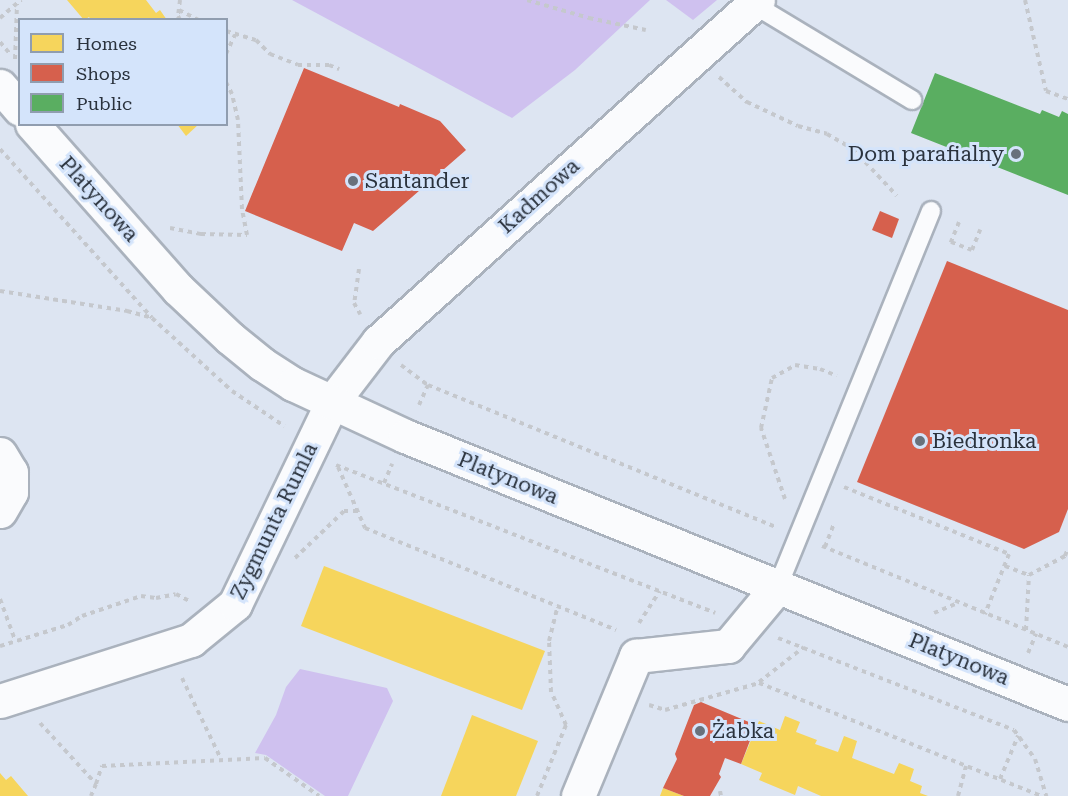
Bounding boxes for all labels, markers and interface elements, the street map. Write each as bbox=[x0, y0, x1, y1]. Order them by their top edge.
legend bbox=[18, 18, 228, 126]
text: Homes bbox=[76, 33, 137, 54]
text: Shops bbox=[76, 63, 130, 84]
text: Public bbox=[76, 93, 132, 114]
place label: Dom parafialny bbox=[848, 141, 1004, 167]
marker: Dom parafialny bbox=[1009, 147, 1023, 161]
street label: Platynowa bbox=[54, 151, 144, 247]
street label: Kadmowa bbox=[494, 153, 584, 239]
place label: Santander bbox=[365, 168, 469, 194]
marker: Santander bbox=[346, 174, 360, 188]
place label: Biedronka bbox=[932, 428, 1036, 454]
marker: Biedronka bbox=[913, 434, 927, 448]
street label: Zygmunta Rumla bbox=[225, 439, 323, 603]
street label: Platynowa bbox=[454, 446, 562, 510]
street label: Platynowa bbox=[905, 627, 1013, 691]
place label: Żabka bbox=[712, 718, 774, 744]
marker: Żabka bbox=[693, 724, 707, 738]

